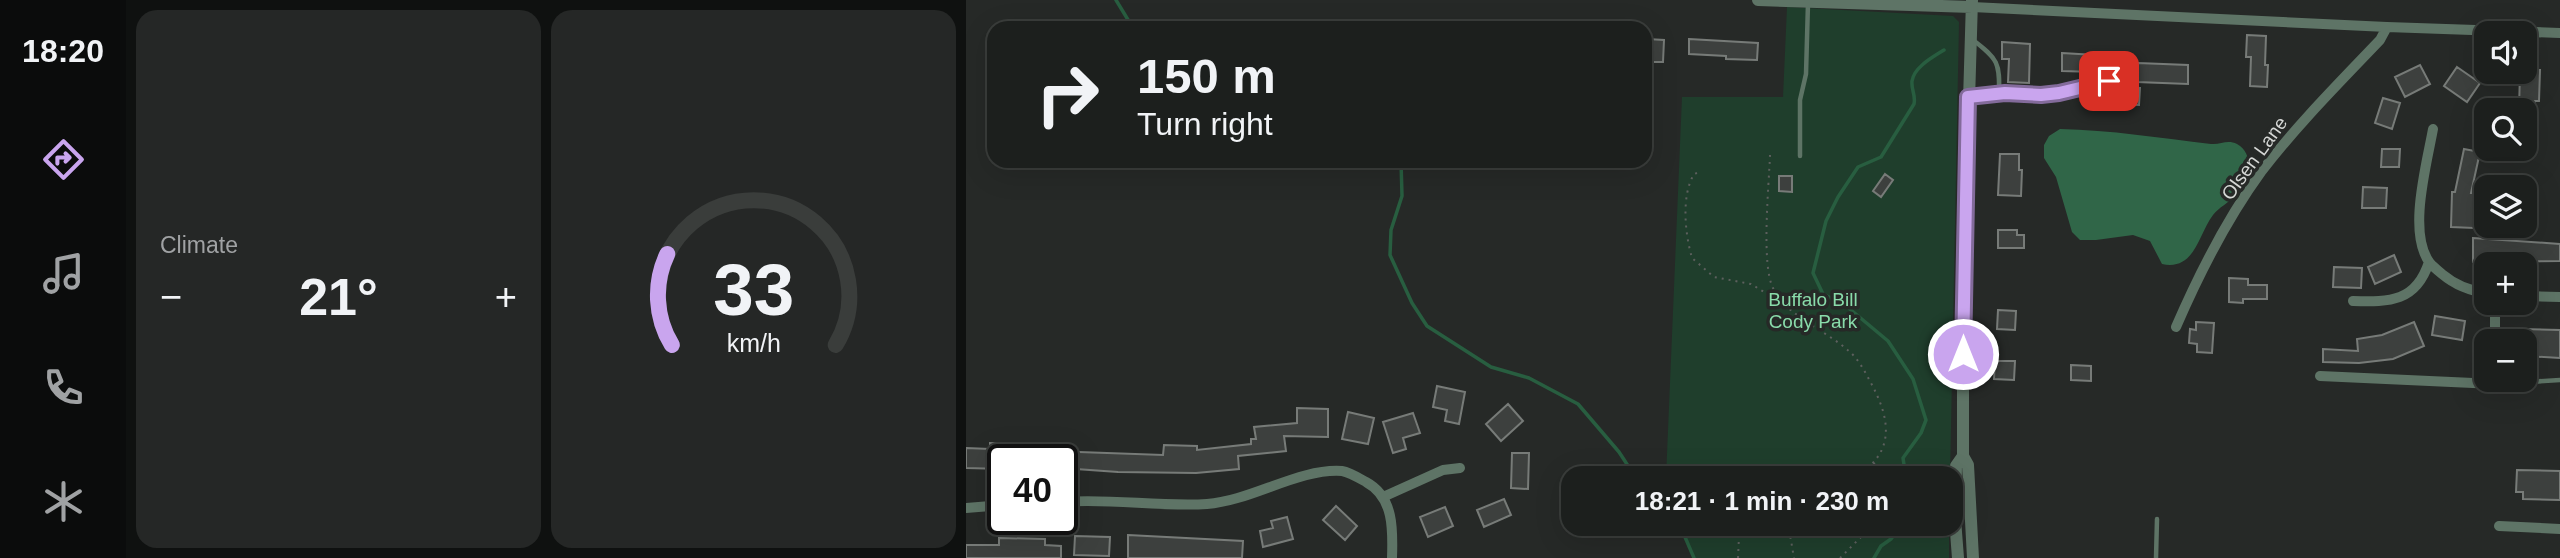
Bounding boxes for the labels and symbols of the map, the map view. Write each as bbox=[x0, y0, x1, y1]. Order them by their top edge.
pin bbox=[2079, 51, 2139, 111]
street label: Olsen Lane bbox=[2217, 113, 2291, 204]
park label: Buffalo Bill Cody Park bbox=[1768, 289, 1858, 332]
position arrow bbox=[1926, 317, 2000, 391]
speed limit sign: 40 bbox=[987, 444, 1078, 535]

